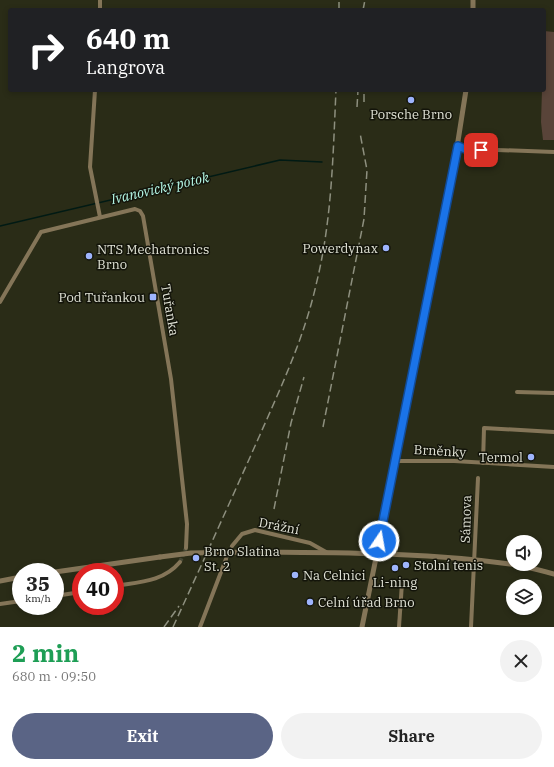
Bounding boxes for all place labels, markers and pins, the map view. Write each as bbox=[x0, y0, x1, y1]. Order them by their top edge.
marker: Porsche Brno bbox=[406, 95, 416, 105]
place label: Porsche Brno bbox=[370, 106, 452, 123]
pin bbox=[464, 133, 498, 167]
place label: Powerdynax bbox=[303, 240, 378, 257]
place label: NTS Mechatronics Brno bbox=[97, 241, 209, 273]
marker: Powerdynax bbox=[381, 243, 391, 253]
marker: NTS Mechatronics Brno bbox=[84, 251, 94, 261]
place label: Pod Tuřankou bbox=[59, 289, 145, 306]
marker: Pod Tuřankou bbox=[148, 292, 158, 302]
place label: Termol bbox=[479, 449, 523, 466]
marker: Termol bbox=[526, 452, 536, 462]
place label: Brno Slatina St. 2 bbox=[204, 543, 280, 575]
marker: Brno Slatina St. 2 bbox=[191, 553, 201, 563]
place label: Stolní tenis bbox=[414, 557, 483, 574]
marker: Stolní tenis bbox=[401, 560, 411, 570]
marker: Li-ning bbox=[390, 563, 400, 573]
place label: Na Celnici bbox=[303, 567, 366, 584]
marker: Na Celnici bbox=[290, 570, 300, 580]
place label: Li-ning bbox=[373, 574, 417, 591]
place label: Celní úřad Brno bbox=[318, 594, 415, 611]
marker: Celní úřad Brno bbox=[305, 597, 315, 607]

